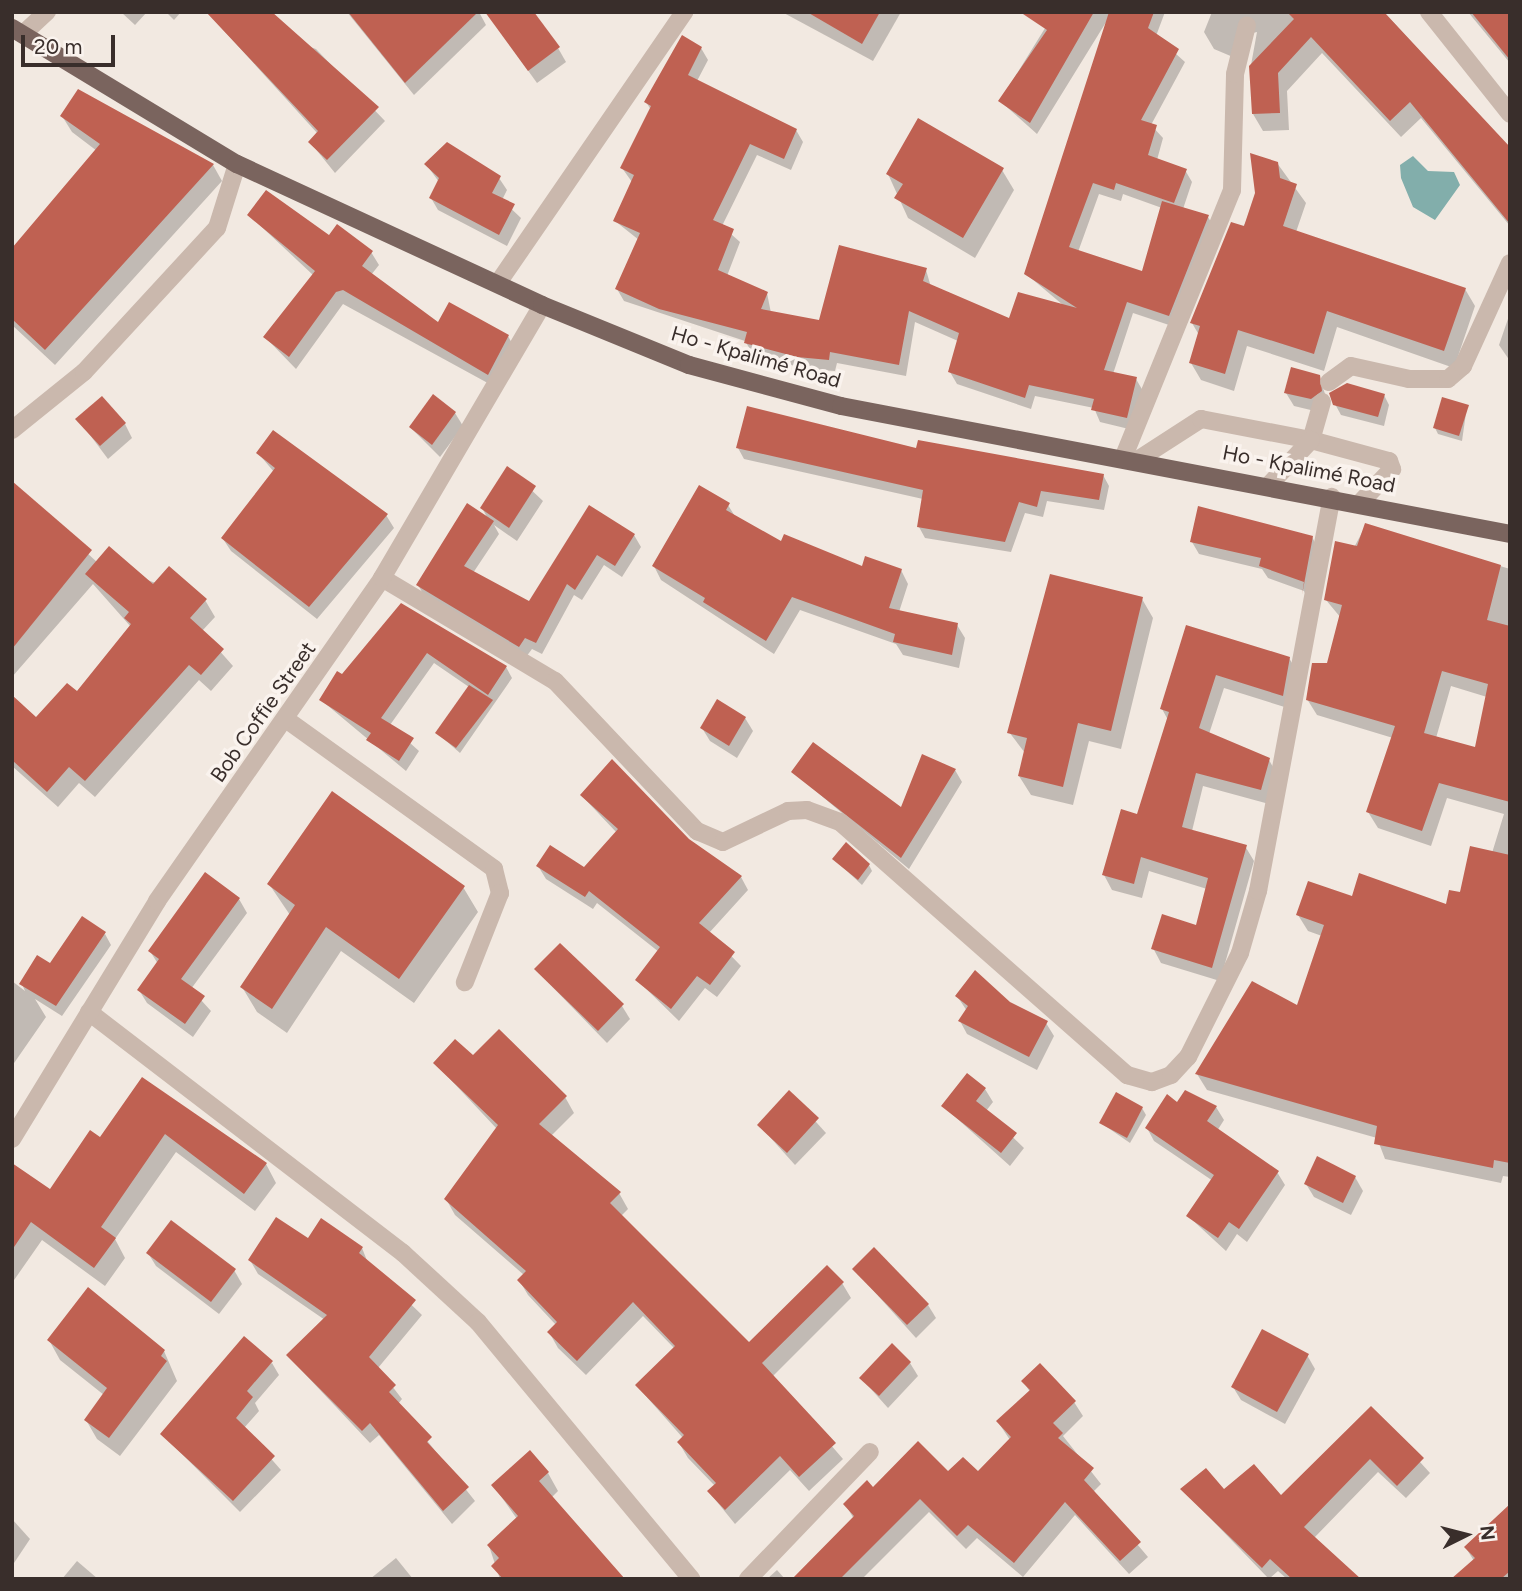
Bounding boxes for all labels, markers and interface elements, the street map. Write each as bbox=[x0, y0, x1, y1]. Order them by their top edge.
scale bar bbox=[24, 21, 119, 65]
text: 20 m bbox=[34, 34, 82, 59]
street label: Ho - Kpalimé Road bbox=[668, 321, 844, 393]
street label: Ho - Kpalimé Road bbox=[1221, 440, 1397, 498]
street label: Bob Coffie Street bbox=[205, 637, 321, 787]
north arrow bbox=[1431, 1500, 1501, 1570]
text: N bbox=[1475, 1524, 1500, 1541]

